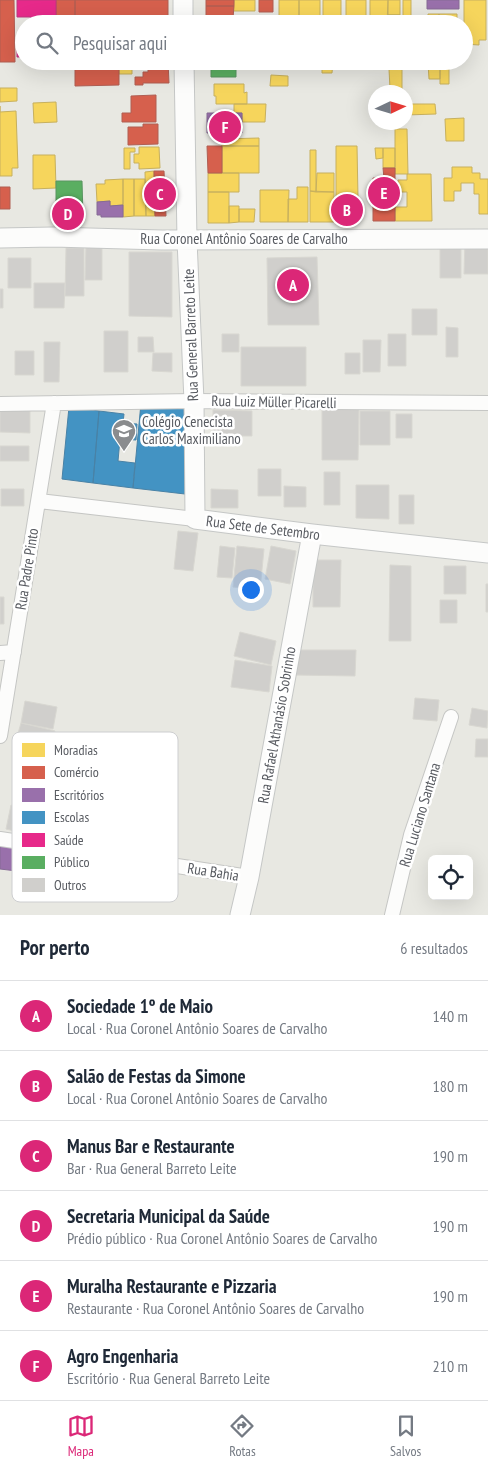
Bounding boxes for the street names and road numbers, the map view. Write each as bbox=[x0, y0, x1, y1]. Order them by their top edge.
street label: Rua Coronel Antônio Soares de Carvalho bbox=[140, 229, 348, 248]
street label: Rua General Barreto Leite bbox=[179, 269, 202, 402]
street label: Rua Luiz Müller Picarelli bbox=[211, 391, 337, 412]
street label: Rua Sete de Setembro bbox=[205, 511, 321, 544]
street label: Rua Padre Pinto bbox=[11, 527, 42, 611]
street label: Rua Rafael Athanásio Sobrinho bbox=[253, 645, 300, 805]
street label: Rua Luciano Santana bbox=[395, 760, 444, 869]
street label: Rua Bahia bbox=[186, 858, 240, 885]

